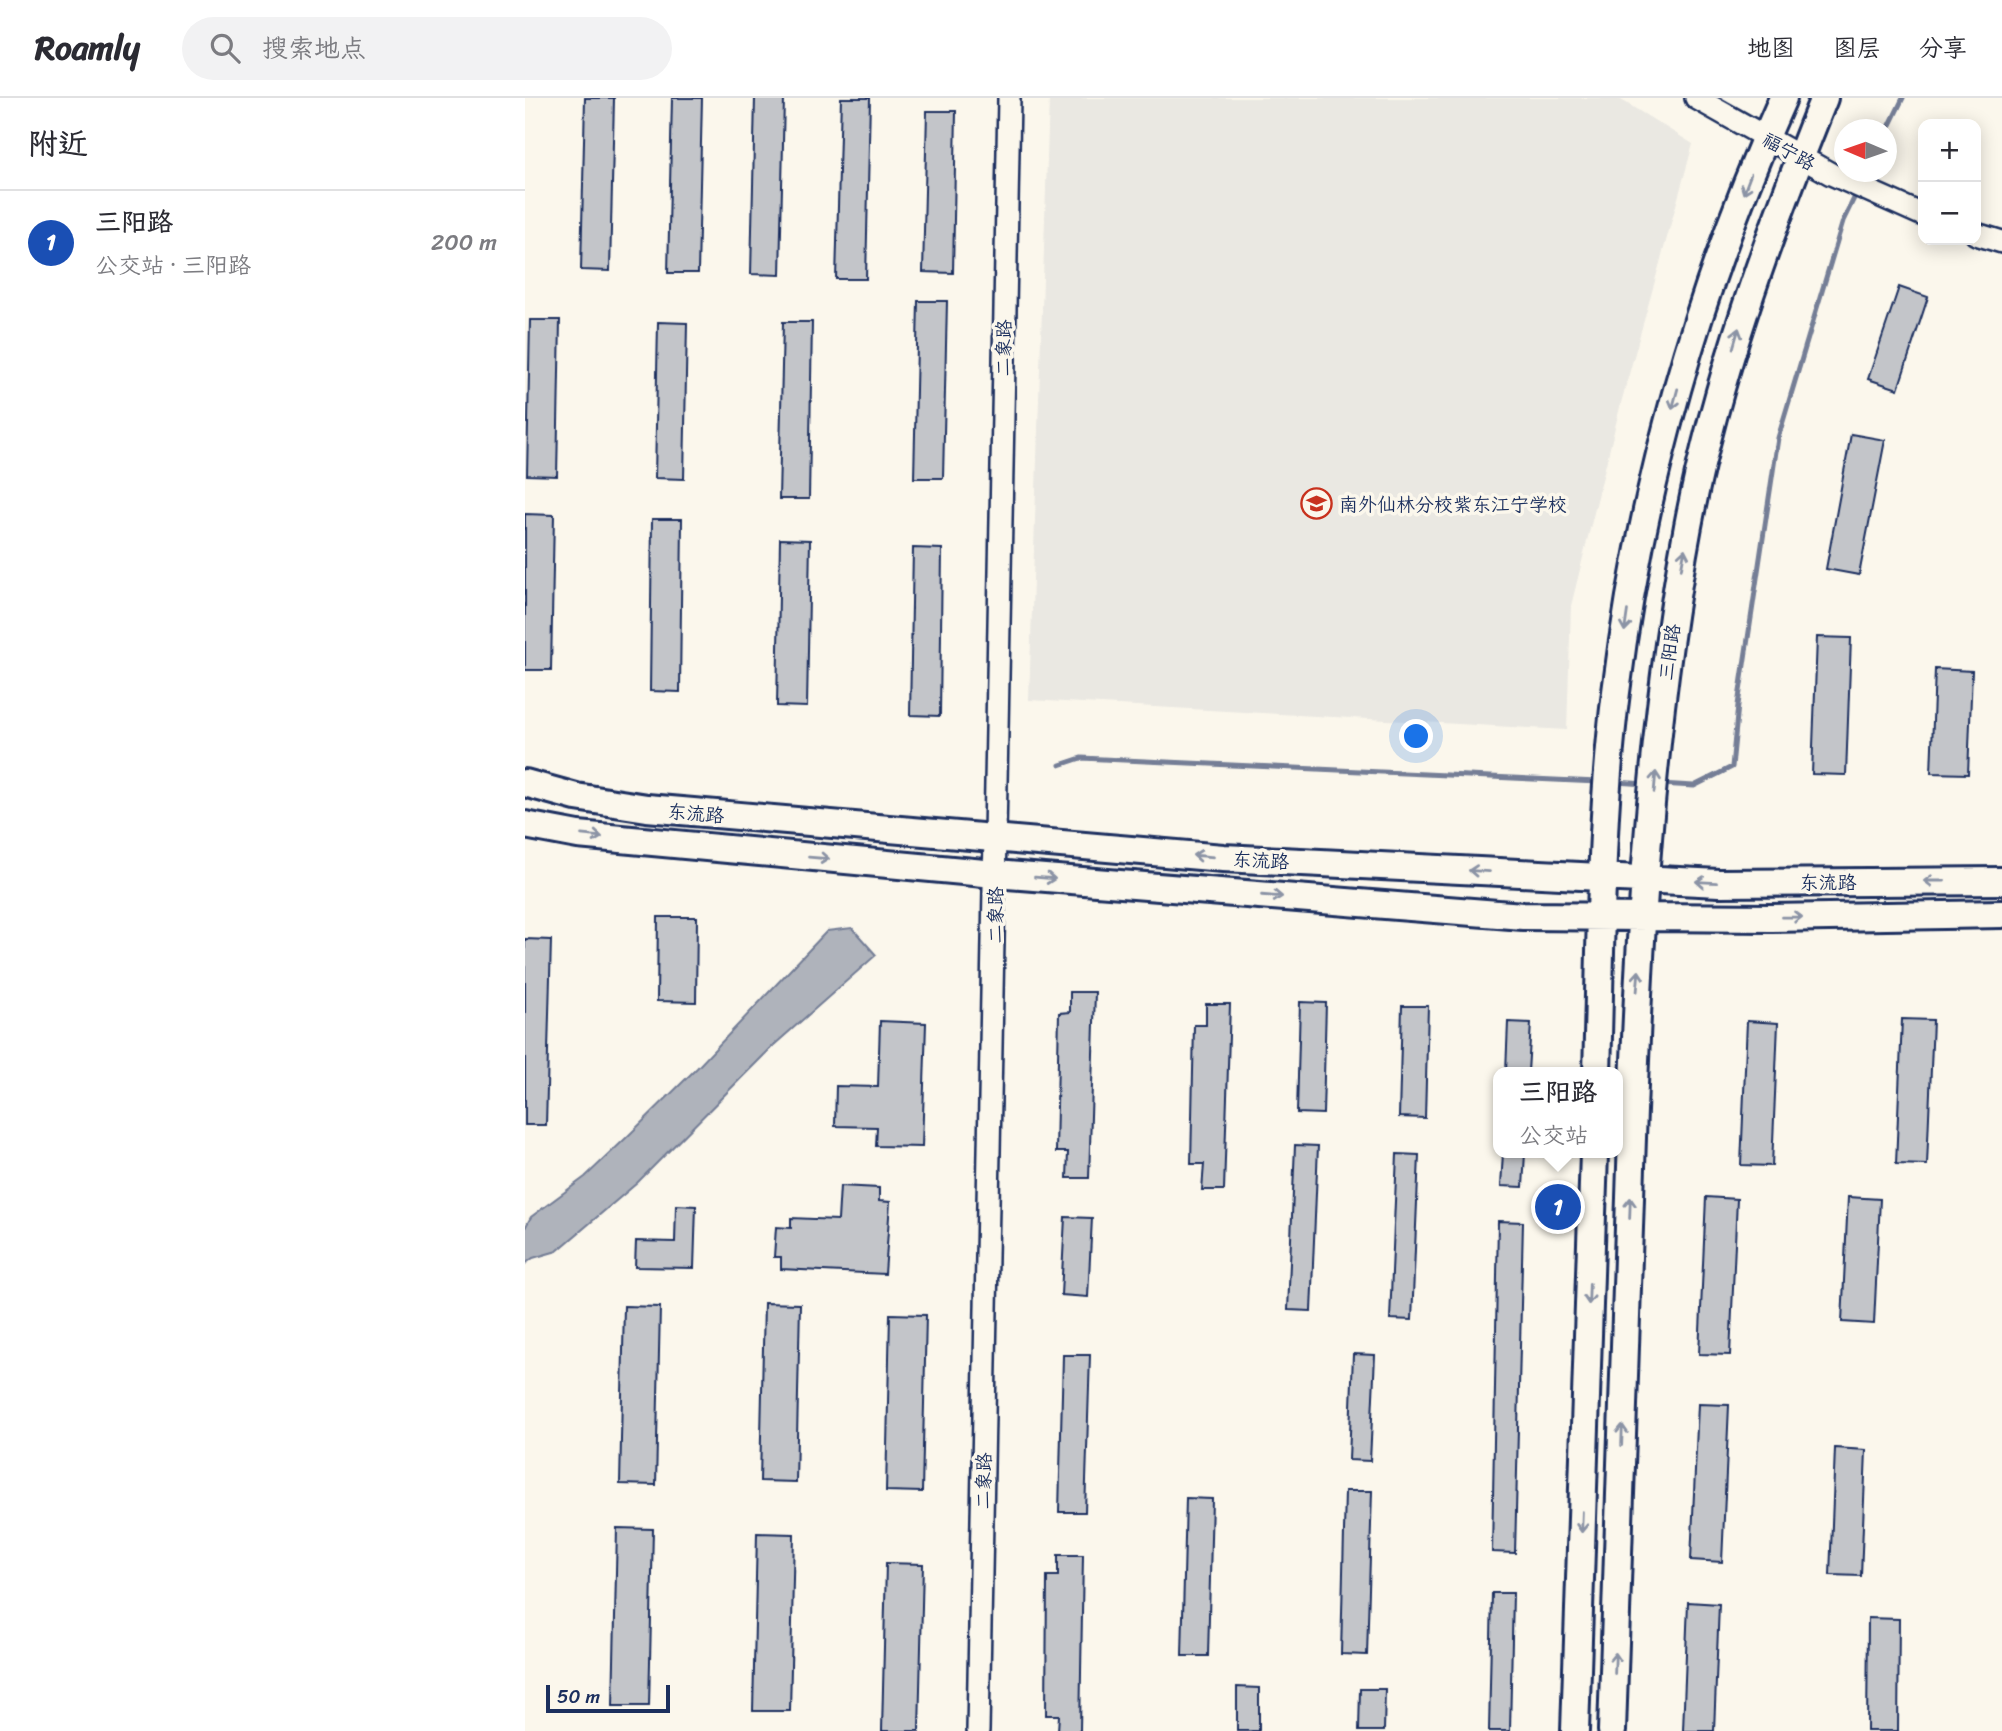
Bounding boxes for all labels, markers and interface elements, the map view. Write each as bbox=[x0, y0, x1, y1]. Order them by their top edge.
search box bbox=[182, 17, 672, 80]
text: Roamly bbox=[35, 19, 140, 77]
text: 搜索地点 bbox=[262, 25, 366, 71]
text: 地图 bbox=[1747, 27, 1795, 69]
text: 图层 bbox=[1833, 27, 1881, 69]
text: 分享 bbox=[1919, 27, 1967, 69]
icon: search bbox=[206, 29, 244, 67]
text: 附近 bbox=[28, 117, 88, 171]
north arrow bbox=[1834, 119, 1897, 182]
map controls bbox=[1918, 119, 1981, 245]
button: + bbox=[1918, 119, 1981, 182]
street label: 福宁路 bbox=[1756, 123, 1822, 180]
one-way arrow bbox=[1740, 172, 1753, 194]
button: − bbox=[1918, 182, 1981, 245]
text: 三阳路 bbox=[95, 199, 173, 245]
text: 1 bbox=[46, 222, 56, 263]
text: 200 m bbox=[431, 222, 497, 263]
text: 公交站 · 三阳路 bbox=[95, 245, 251, 286]
street label: 二象路 bbox=[987, 319, 1020, 377]
one-way arrow bbox=[1730, 327, 1743, 349]
one-way arrow bbox=[1668, 387, 1681, 410]
school or university icon: 南外仙林分校紫东江宁学校 bbox=[1299, 487, 1333, 521]
place label: 南外仙林分校紫东江宁学校 bbox=[1339, 488, 1567, 521]
one-way arrow bbox=[1677, 548, 1690, 571]
one-way arrow bbox=[1619, 609, 1632, 632]
street label: 三阳路 bbox=[1649, 622, 1690, 683]
your location bbox=[1399, 719, 1433, 753]
one-way arrow bbox=[1649, 771, 1662, 794]
street label: 东流路 bbox=[666, 795, 726, 832]
one-way arrow bbox=[581, 830, 603, 843]
street label: 东流路 bbox=[1232, 843, 1290, 878]
one-way arrow bbox=[1192, 849, 1215, 862]
one-way arrow bbox=[807, 852, 830, 865]
one-way arrow bbox=[1468, 864, 1491, 877]
street label: 东流路 bbox=[1799, 866, 1857, 899]
one-way arrow bbox=[1034, 872, 1056, 885]
one-way arrow bbox=[1696, 875, 1718, 888]
one-way arrow bbox=[1923, 875, 1946, 888]
street label: 二象路 bbox=[979, 886, 1012, 944]
one-way arrow bbox=[1260, 890, 1283, 903]
one-way arrow bbox=[1780, 911, 1803, 924]
one-way arrow bbox=[1632, 970, 1645, 992]
popup bbox=[1493, 1067, 1623, 1158]
text: 三阳路 bbox=[1519, 1069, 1597, 1115]
text: 公交站 bbox=[1519, 1115, 1588, 1156]
pin: 1 bbox=[1535, 1181, 1581, 1233]
one-way arrow bbox=[1623, 1197, 1636, 1220]
one-way arrow bbox=[1583, 1283, 1596, 1306]
one-way arrow bbox=[1616, 1424, 1629, 1447]
street label: 二象路 bbox=[967, 1452, 1000, 1510]
one-way arrow bbox=[1575, 1510, 1588, 1533]
one-way arrow bbox=[1608, 1652, 1621, 1675]
text: 50 m bbox=[557, 1680, 600, 1713]
scale bar bbox=[546, 1682, 670, 1714]

